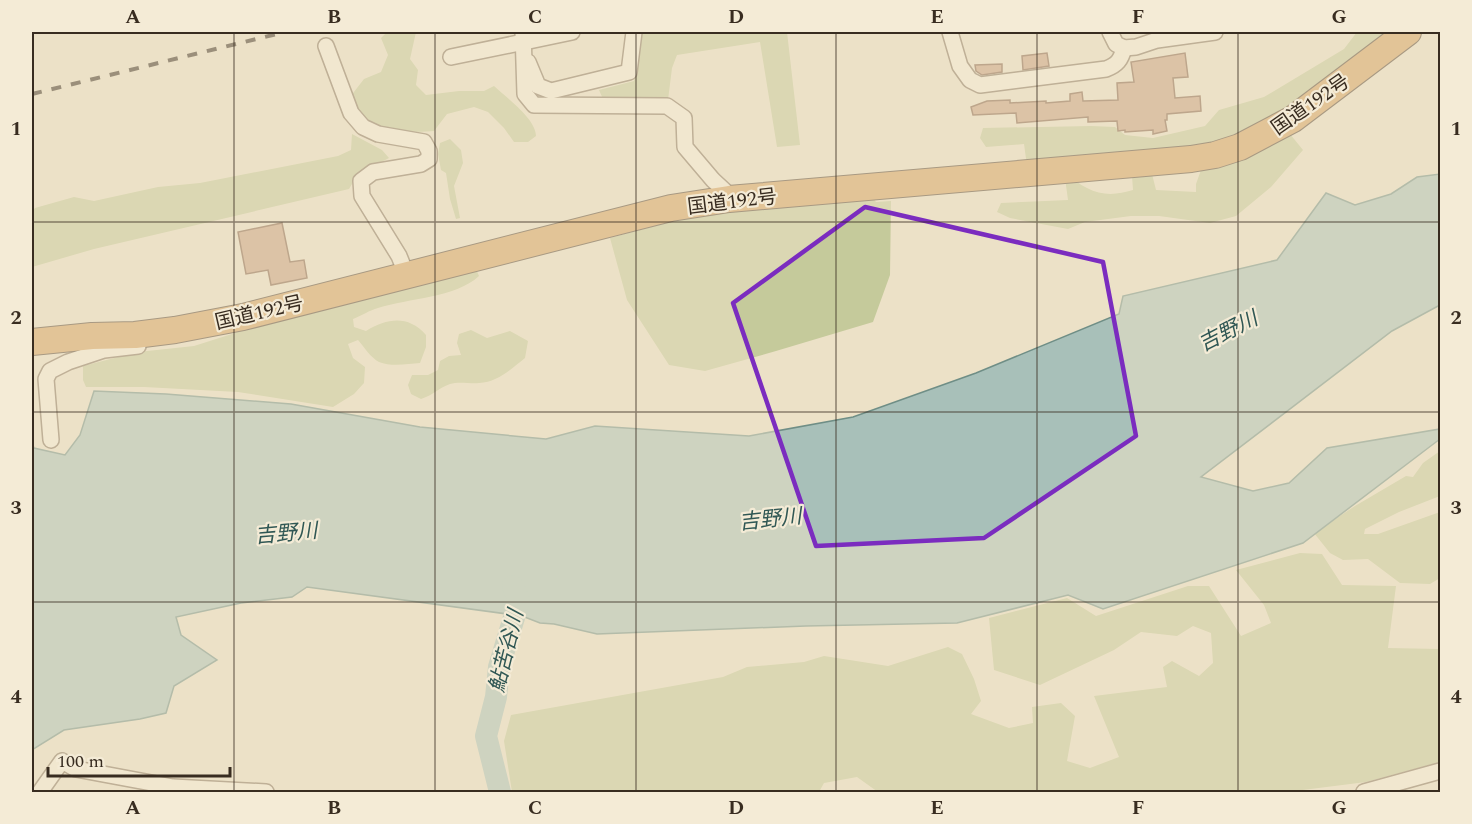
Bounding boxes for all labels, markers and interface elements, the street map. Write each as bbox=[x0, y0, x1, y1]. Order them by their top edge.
text: A bbox=[125, 2, 141, 32]
text: B bbox=[327, 2, 341, 32]
text: C bbox=[528, 2, 542, 32]
text: D bbox=[728, 2, 744, 32]
text: E bbox=[930, 2, 944, 32]
text: F bbox=[1132, 2, 1144, 32]
text: G bbox=[1331, 2, 1347, 32]
street label: 国道192号 bbox=[1265, 67, 1356, 143]
text: 1 bbox=[10, 114, 22, 144]
text: 1 bbox=[1450, 114, 1462, 144]
street label: 国道192号 bbox=[686, 182, 779, 222]
street label: 国道192号 bbox=[212, 288, 306, 338]
water label: 吉野川 bbox=[1193, 302, 1266, 360]
text: 2 bbox=[10, 303, 22, 333]
text: 2 bbox=[1450, 303, 1462, 333]
text: 3 bbox=[10, 493, 22, 523]
text: 3 bbox=[1450, 493, 1462, 523]
water label: 吉野川 bbox=[737, 501, 805, 539]
water label: 吉野川 bbox=[253, 515, 321, 553]
water label: 鮎苦谷川 bbox=[481, 605, 533, 696]
text: 4 bbox=[10, 682, 22, 712]
text: 4 bbox=[1450, 682, 1462, 712]
scale bar bbox=[48, 740, 230, 778]
text: 100 m bbox=[57, 748, 104, 775]
text: A bbox=[125, 793, 141, 823]
text: B bbox=[327, 793, 341, 823]
text: C bbox=[528, 793, 542, 823]
text: D bbox=[728, 793, 744, 823]
text: E bbox=[930, 793, 944, 823]
text: F bbox=[1132, 793, 1144, 823]
text: G bbox=[1331, 793, 1347, 823]

